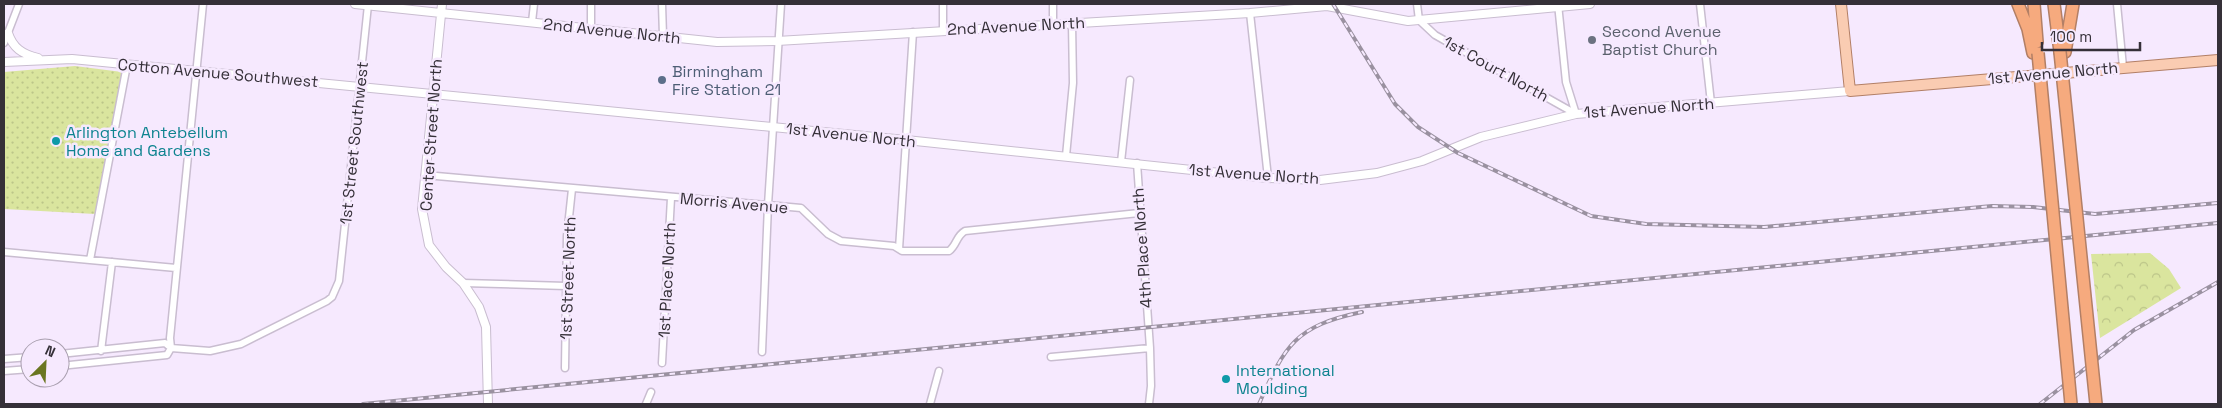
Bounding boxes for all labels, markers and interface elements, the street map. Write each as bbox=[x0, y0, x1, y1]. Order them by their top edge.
street label: 2nd Avenue North bbox=[947, 12, 1085, 40]
street label: 2nd Avenue North bbox=[542, 13, 682, 49]
scale bar bbox=[2042, 20, 2140, 52]
place label: Second Avenue Baptist Church bbox=[1602, 21, 1721, 60]
text: 100 m bbox=[2050, 27, 2092, 46]
street label: 1st Court North bbox=[1439, 31, 1553, 107]
marker: Second Avenue Baptist Church bbox=[1586, 34, 1598, 46]
street label: Cotton Avenue Southwest bbox=[117, 54, 319, 92]
street label: 1st Avenue North bbox=[1987, 57, 2119, 89]
street label: Center Street North bbox=[415, 58, 447, 212]
street label: 1st Street Southwest bbox=[335, 60, 373, 226]
place label: Birmingham Fire Station 21 bbox=[672, 61, 781, 100]
marker: Birmingham Fire Station 21 bbox=[656, 74, 668, 86]
street label: 1st Avenue North bbox=[1583, 93, 1715, 123]
street label: 1st Avenue North bbox=[785, 118, 917, 152]
place label: Arlington Antebellum Home and Gardens bbox=[66, 122, 228, 161]
marker: Arlington Antebellum Home and Gardens bbox=[50, 135, 62, 147]
street label: 1st Avenue North bbox=[1188, 159, 1320, 189]
street label: 4th Place North bbox=[1127, 187, 1157, 309]
street label: Morris Avenue bbox=[679, 188, 789, 218]
street label: 1st Street North bbox=[555, 216, 581, 340]
street label: 1st Place North bbox=[653, 222, 681, 338]
north arrow bbox=[20, 338, 70, 388]
text: N bbox=[42, 341, 58, 361]
place label: International Moulding bbox=[1236, 360, 1335, 399]
marker: International Moulding bbox=[1220, 373, 1232, 385]

